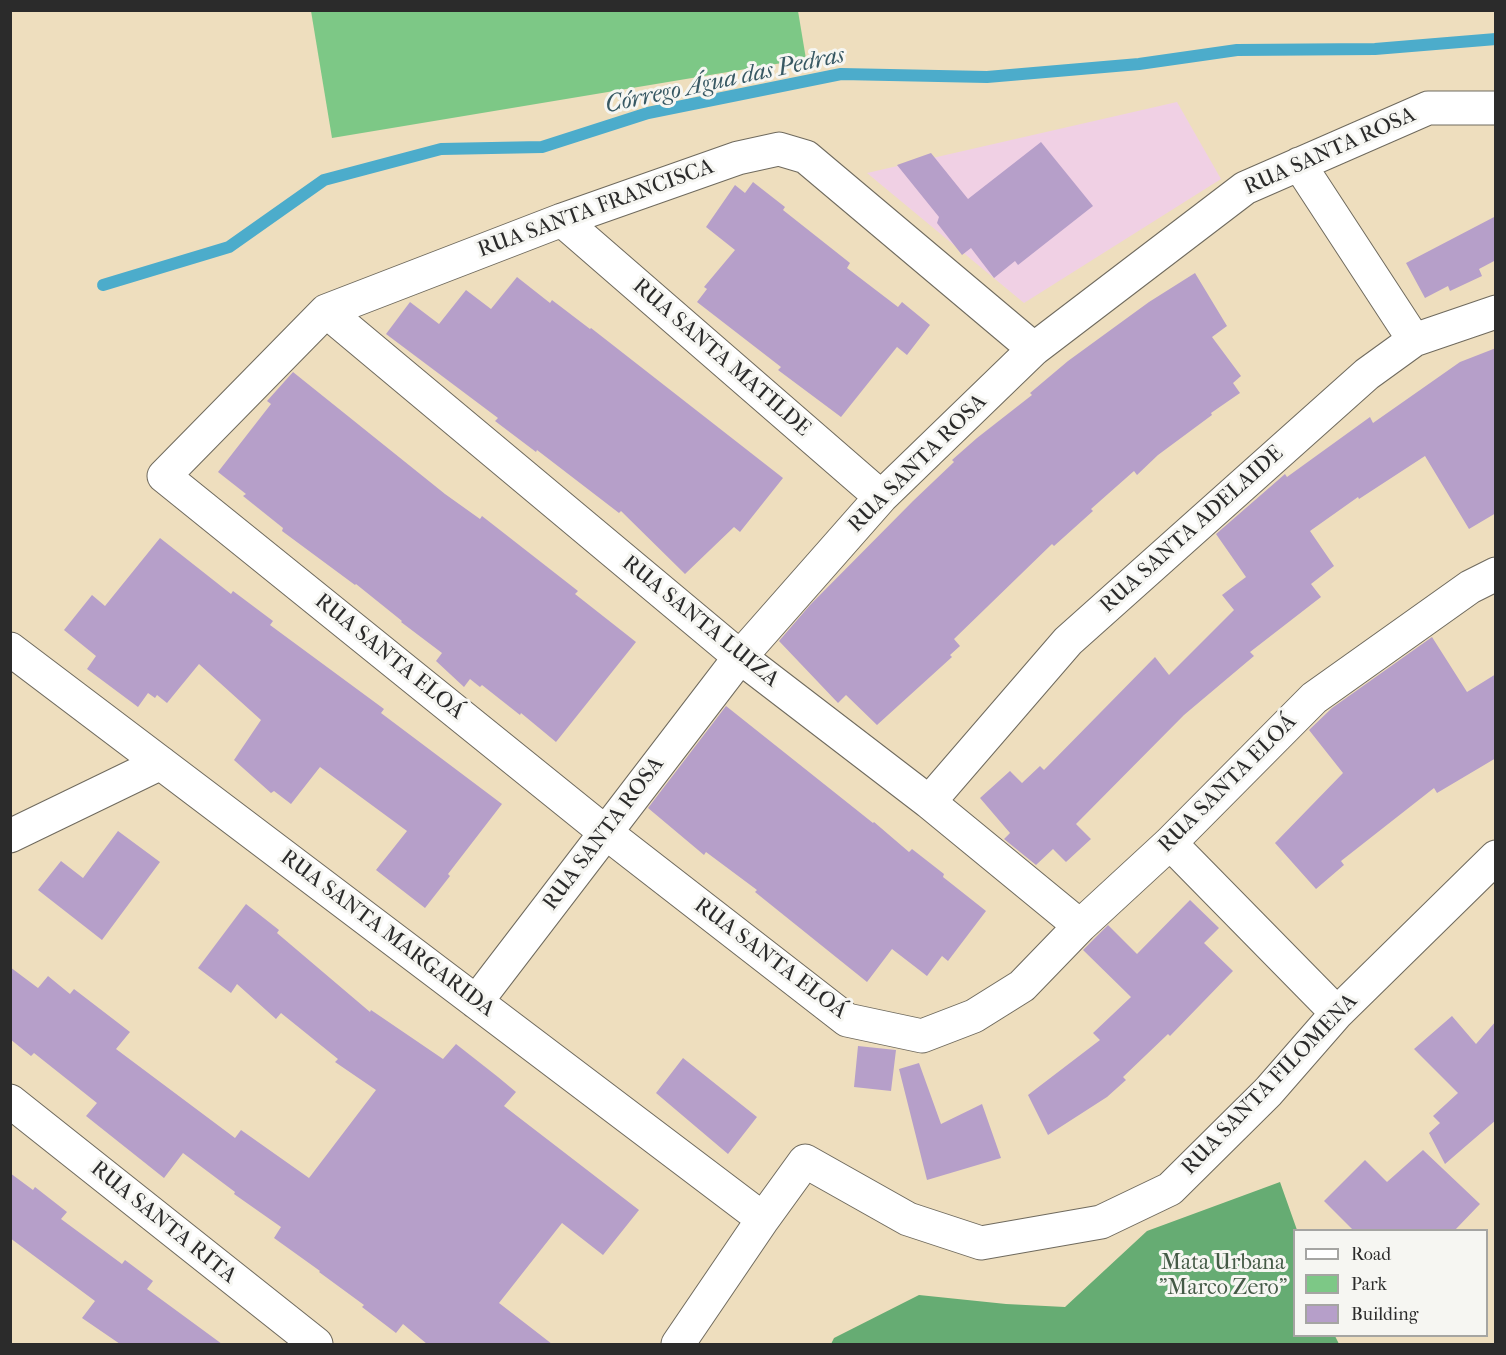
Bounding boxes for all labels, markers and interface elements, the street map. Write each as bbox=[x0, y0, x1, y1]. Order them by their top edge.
water label: Córrego Água das Pedras bbox=[603, 42, 847, 120]
street label: RUA SANTA ROSA bbox=[1240, 102, 1420, 202]
street label: RUA SANTA FRANCISCA bbox=[474, 154, 718, 264]
street label: RUA SANTA MATILDE bbox=[627, 273, 815, 443]
street label: RUA SANTA ROSA bbox=[843, 389, 993, 539]
street label: RUA SANTA ADELAIDE bbox=[1095, 441, 1289, 619]
street label: RUA SANTA LUIZA bbox=[616, 551, 784, 693]
street label: RUA SANTA ELOÁ bbox=[309, 589, 469, 725]
street label: RUA SANTA ELOÁ bbox=[1153, 709, 1303, 859]
street label: RUA SANTA ROSA bbox=[538, 752, 670, 916]
street label: RUA SANTA MARGARIDA bbox=[275, 845, 499, 1023]
street label: RUA SANTA ELOÁ bbox=[688, 893, 852, 1025]
street label: RUA SANTA FILOMENA bbox=[1177, 989, 1363, 1181]
street label: RUA SANTA RITA bbox=[85, 1156, 241, 1290]
legend bbox=[1293, 1229, 1488, 1337]
text: Road bbox=[1351, 1244, 1391, 1265]
park label: Mata Urbana "Marco Zero" bbox=[1159, 1251, 1287, 1302]
text: Park bbox=[1351, 1274, 1387, 1295]
text: Building bbox=[1351, 1304, 1418, 1325]

